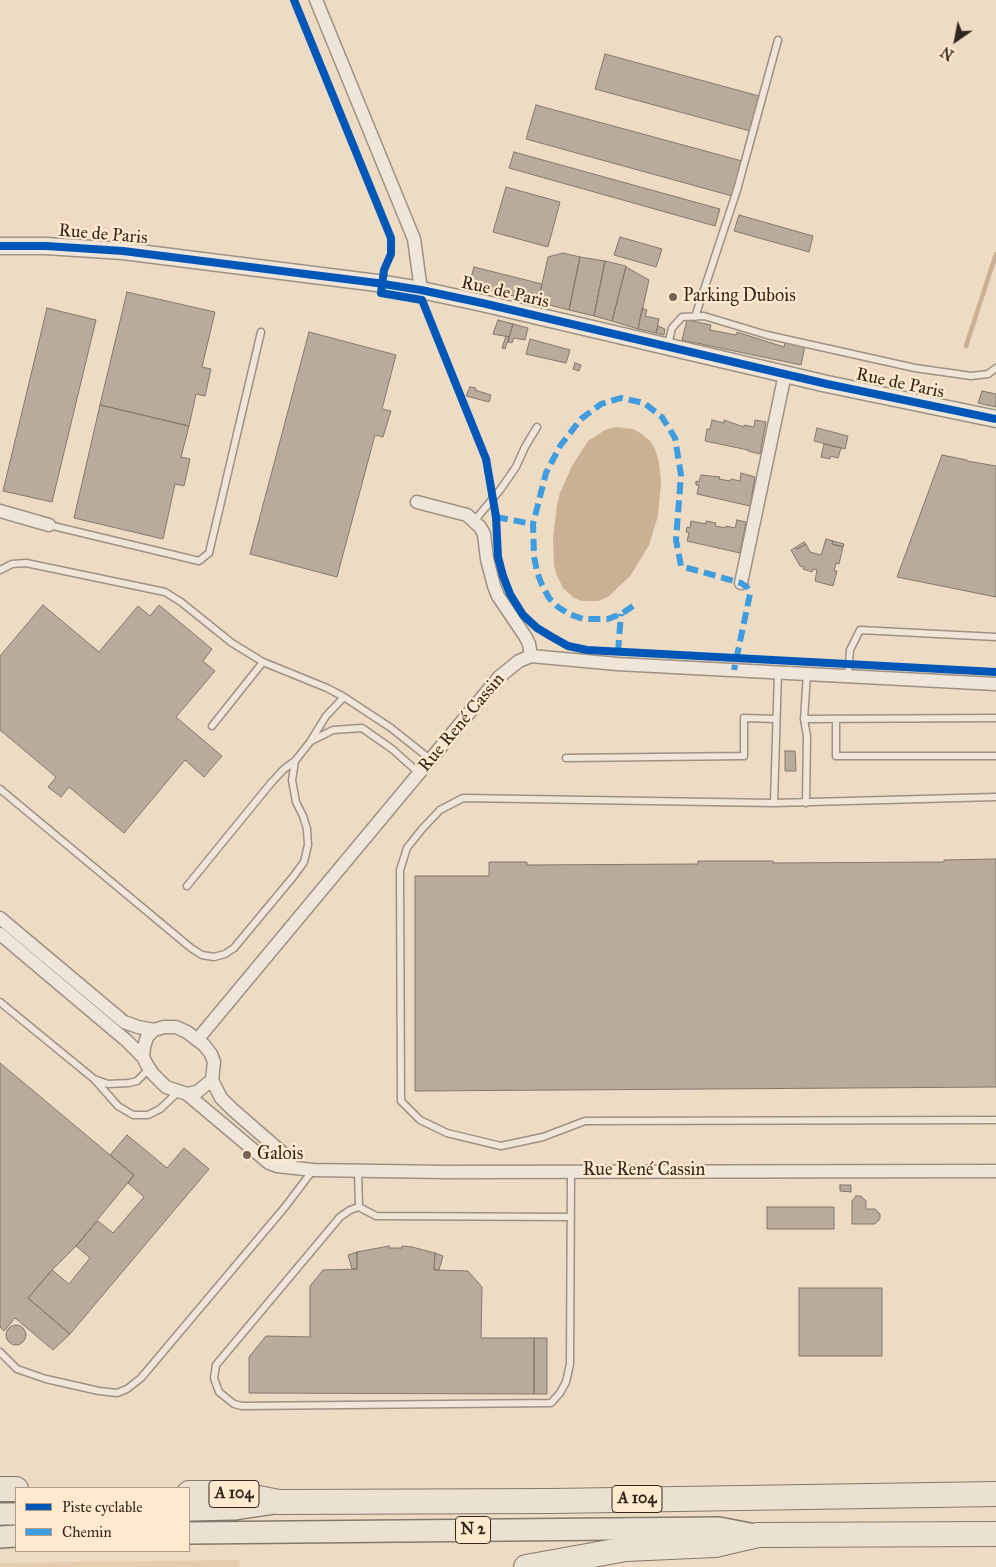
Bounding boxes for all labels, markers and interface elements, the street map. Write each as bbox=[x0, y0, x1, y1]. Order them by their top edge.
north arrow bbox=[931, 15, 981, 65]
text: N bbox=[938, 43, 957, 63]
street label: Rue de Paris bbox=[57, 220, 149, 250]
street label: Rue de Paris bbox=[459, 272, 551, 314]
place label: Parking Dubois bbox=[683, 286, 796, 308]
marker: Parking Dubois bbox=[667, 291, 679, 303]
street label: Rue de Paris bbox=[854, 364, 946, 404]
street label: Rue René Cassin bbox=[414, 669, 510, 777]
place label: Galois bbox=[257, 1144, 303, 1166]
marker: Galois bbox=[241, 1149, 253, 1161]
street label: Rue René Cassin bbox=[583, 1160, 705, 1182]
road number: A 104 bbox=[209, 1480, 259, 1508]
road number: A 104 bbox=[612, 1486, 662, 1512]
legend bbox=[15, 1487, 190, 1552]
text: Piste cyclable bbox=[62, 1498, 142, 1516]
road number: N 2 bbox=[456, 1516, 490, 1544]
text: Chemin bbox=[62, 1523, 112, 1541]

